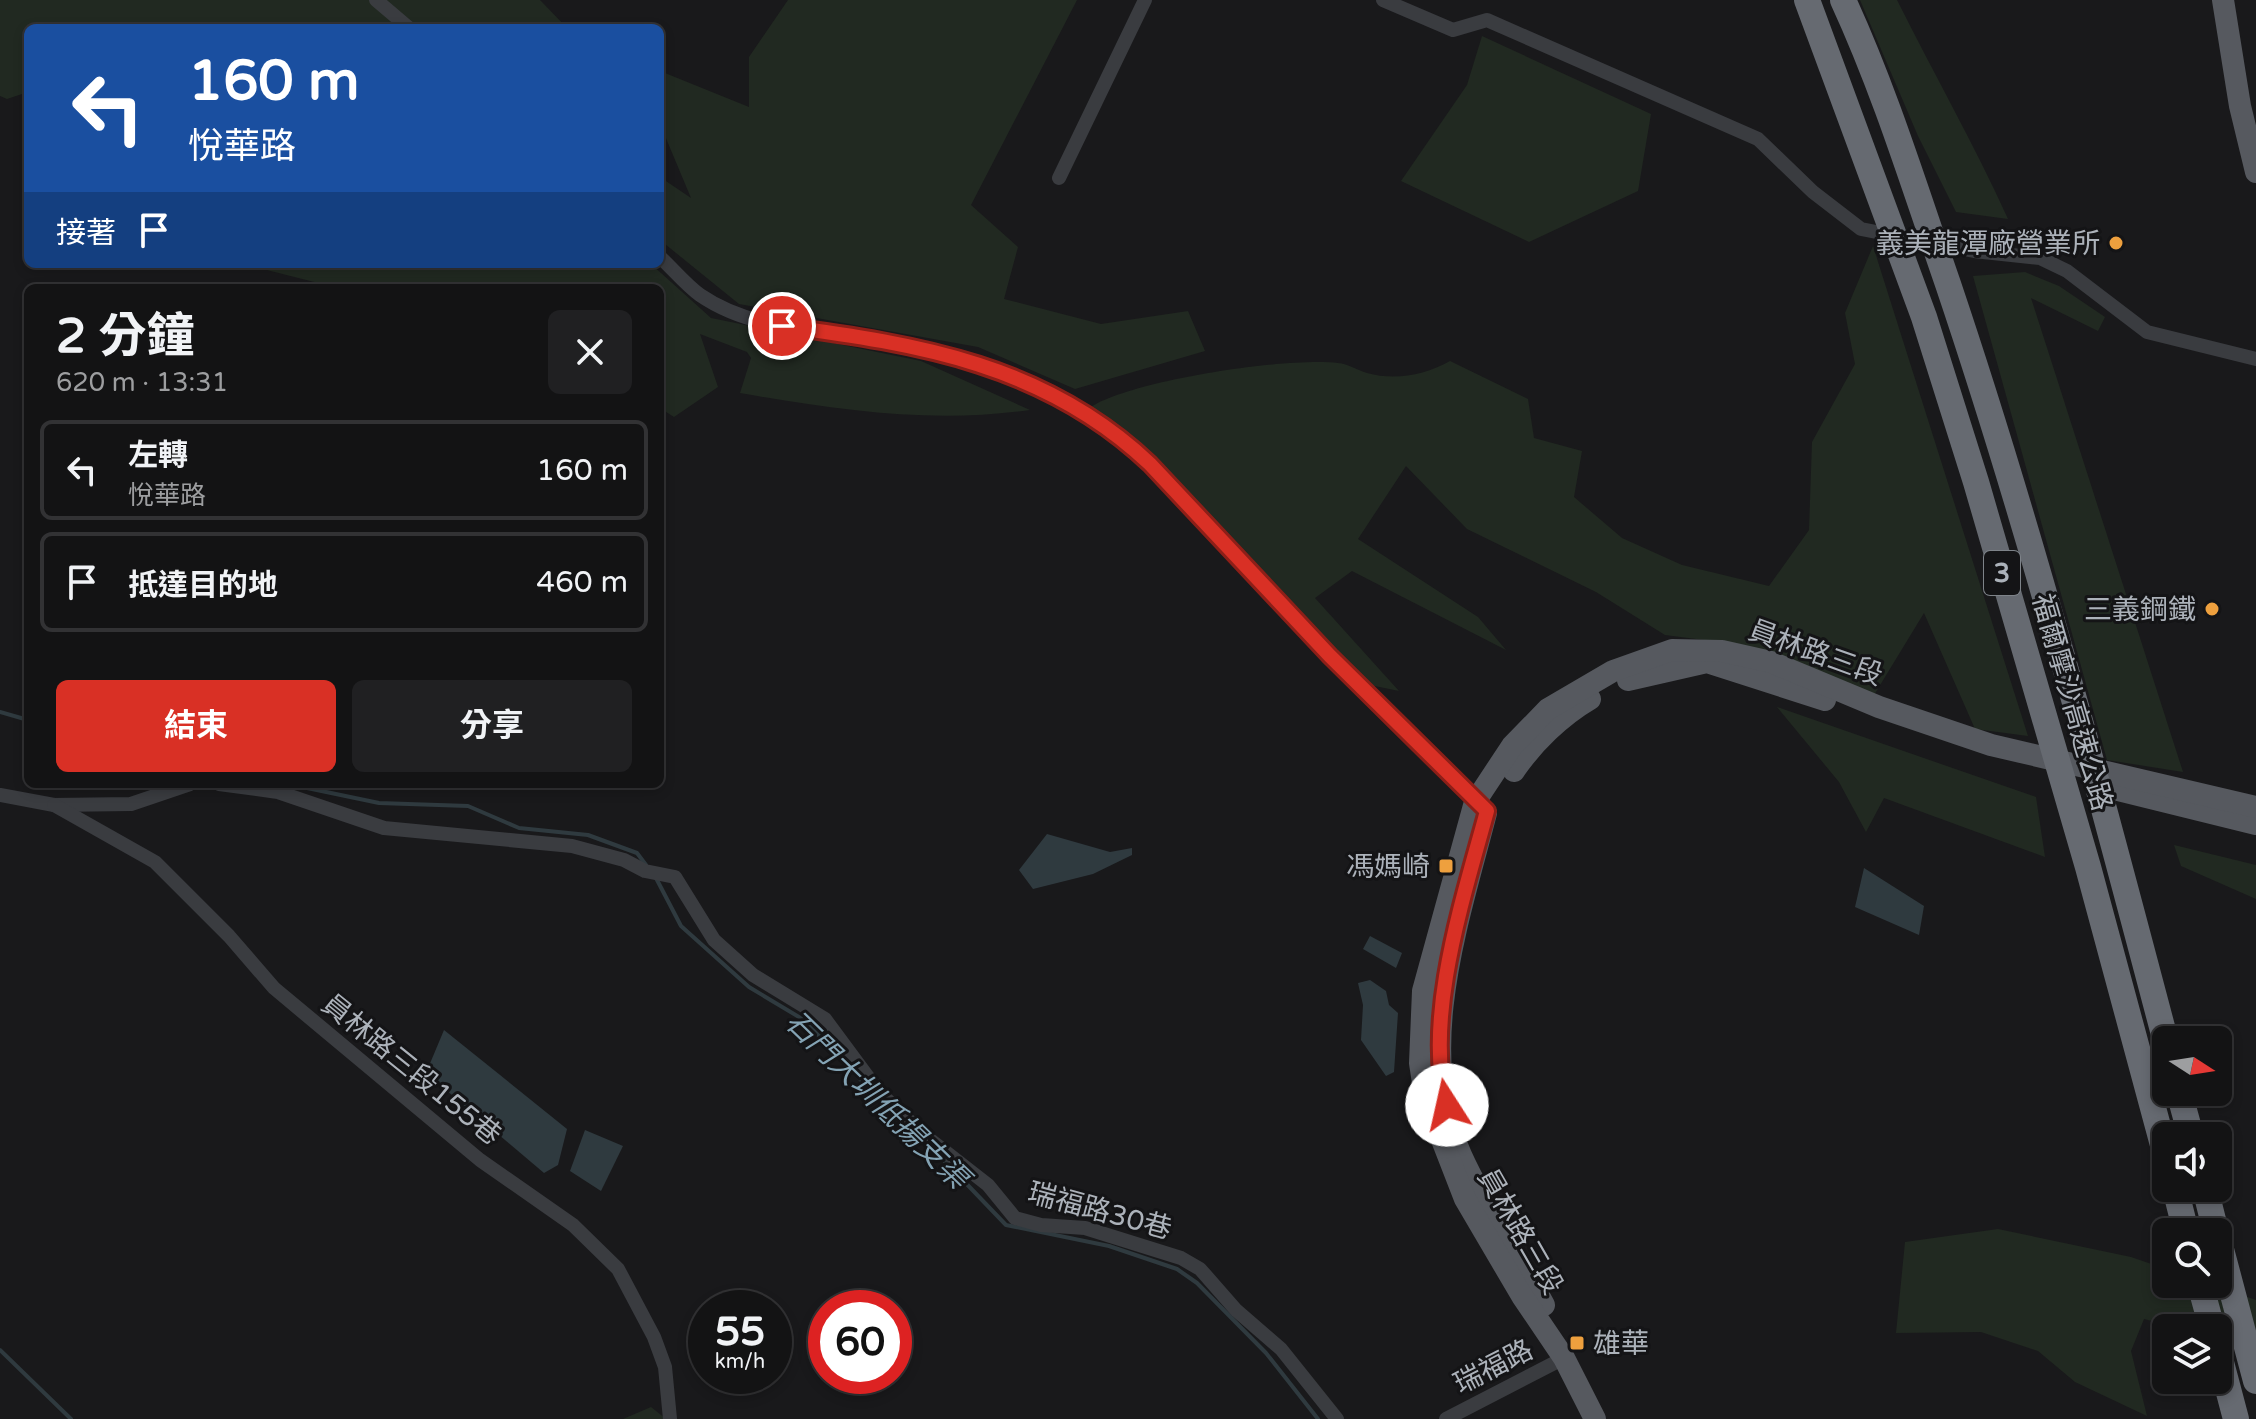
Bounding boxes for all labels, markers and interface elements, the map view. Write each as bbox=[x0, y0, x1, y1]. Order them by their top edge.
text: 160 m bbox=[188, 48, 359, 115]
icon: left bbox=[56, 56, 160, 160]
text: 悅華路 bbox=[188, 125, 296, 168]
icon: arrive bbox=[132, 208, 176, 252]
text: 接著 bbox=[56, 215, 116, 252]
place label: 義美龍潭廠營業所 bbox=[1876, 227, 2100, 261]
marker: 義美龍潭廠營業所 bbox=[2107, 234, 2125, 252]
pin bbox=[748, 292, 816, 360]
icon: arrive bbox=[760, 304, 804, 348]
text: 2 分鐘 bbox=[56, 308, 195, 366]
button: close bbox=[548, 310, 632, 394]
text: 620 m · 13:31 bbox=[56, 367, 228, 398]
text: 左轉 bbox=[128, 437, 188, 474]
icon: left bbox=[60, 448, 104, 492]
text: 160 m bbox=[536, 452, 628, 489]
text: 悅華路 bbox=[128, 480, 206, 511]
road number: 3 bbox=[1984, 551, 2020, 595]
icon: arrive bbox=[60, 560, 104, 604]
text: 460 m bbox=[536, 564, 628, 601]
text: 抵達目的地 bbox=[128, 567, 278, 604]
street label: 福爾摩沙高速公路 bbox=[2025, 590, 2119, 815]
place label: 三義鋼鐵 bbox=[2084, 593, 2196, 627]
marker: 三義鋼鐵 bbox=[2203, 600, 2221, 618]
street label: 員林路三段 bbox=[1744, 613, 1887, 693]
button: 結束 bbox=[56, 680, 336, 772]
button: 分享 bbox=[352, 680, 632, 772]
place label: 馮媽崎 bbox=[1346, 850, 1430, 884]
marker: 馮媽崎 bbox=[1437, 857, 1455, 875]
street label: 員林路三段155巷 bbox=[315, 987, 508, 1152]
water label: 石門大圳低揚支渠 bbox=[777, 1004, 979, 1200]
north arrow bbox=[2152, 1026, 2232, 1106]
map controls bbox=[2152, 1026, 2232, 1394]
position arrow bbox=[1405, 1063, 1489, 1147]
button: sound bbox=[2152, 1122, 2232, 1202]
street label: 員林路三段 bbox=[1470, 1162, 1570, 1301]
street label: 瑞福路30巷 bbox=[1024, 1175, 1175, 1246]
button: search bbox=[2152, 1218, 2232, 1298]
speed limit sign: 60 bbox=[808, 1290, 912, 1394]
text: 55 bbox=[715, 1308, 765, 1356]
button: layers bbox=[2152, 1314, 2232, 1394]
place label: 雄華 bbox=[1593, 1327, 1649, 1361]
street label: 瑞福路 bbox=[1448, 1333, 1539, 1401]
marker: 雄華 bbox=[1568, 1334, 1586, 1352]
text: km/h bbox=[715, 1350, 765, 1374]

